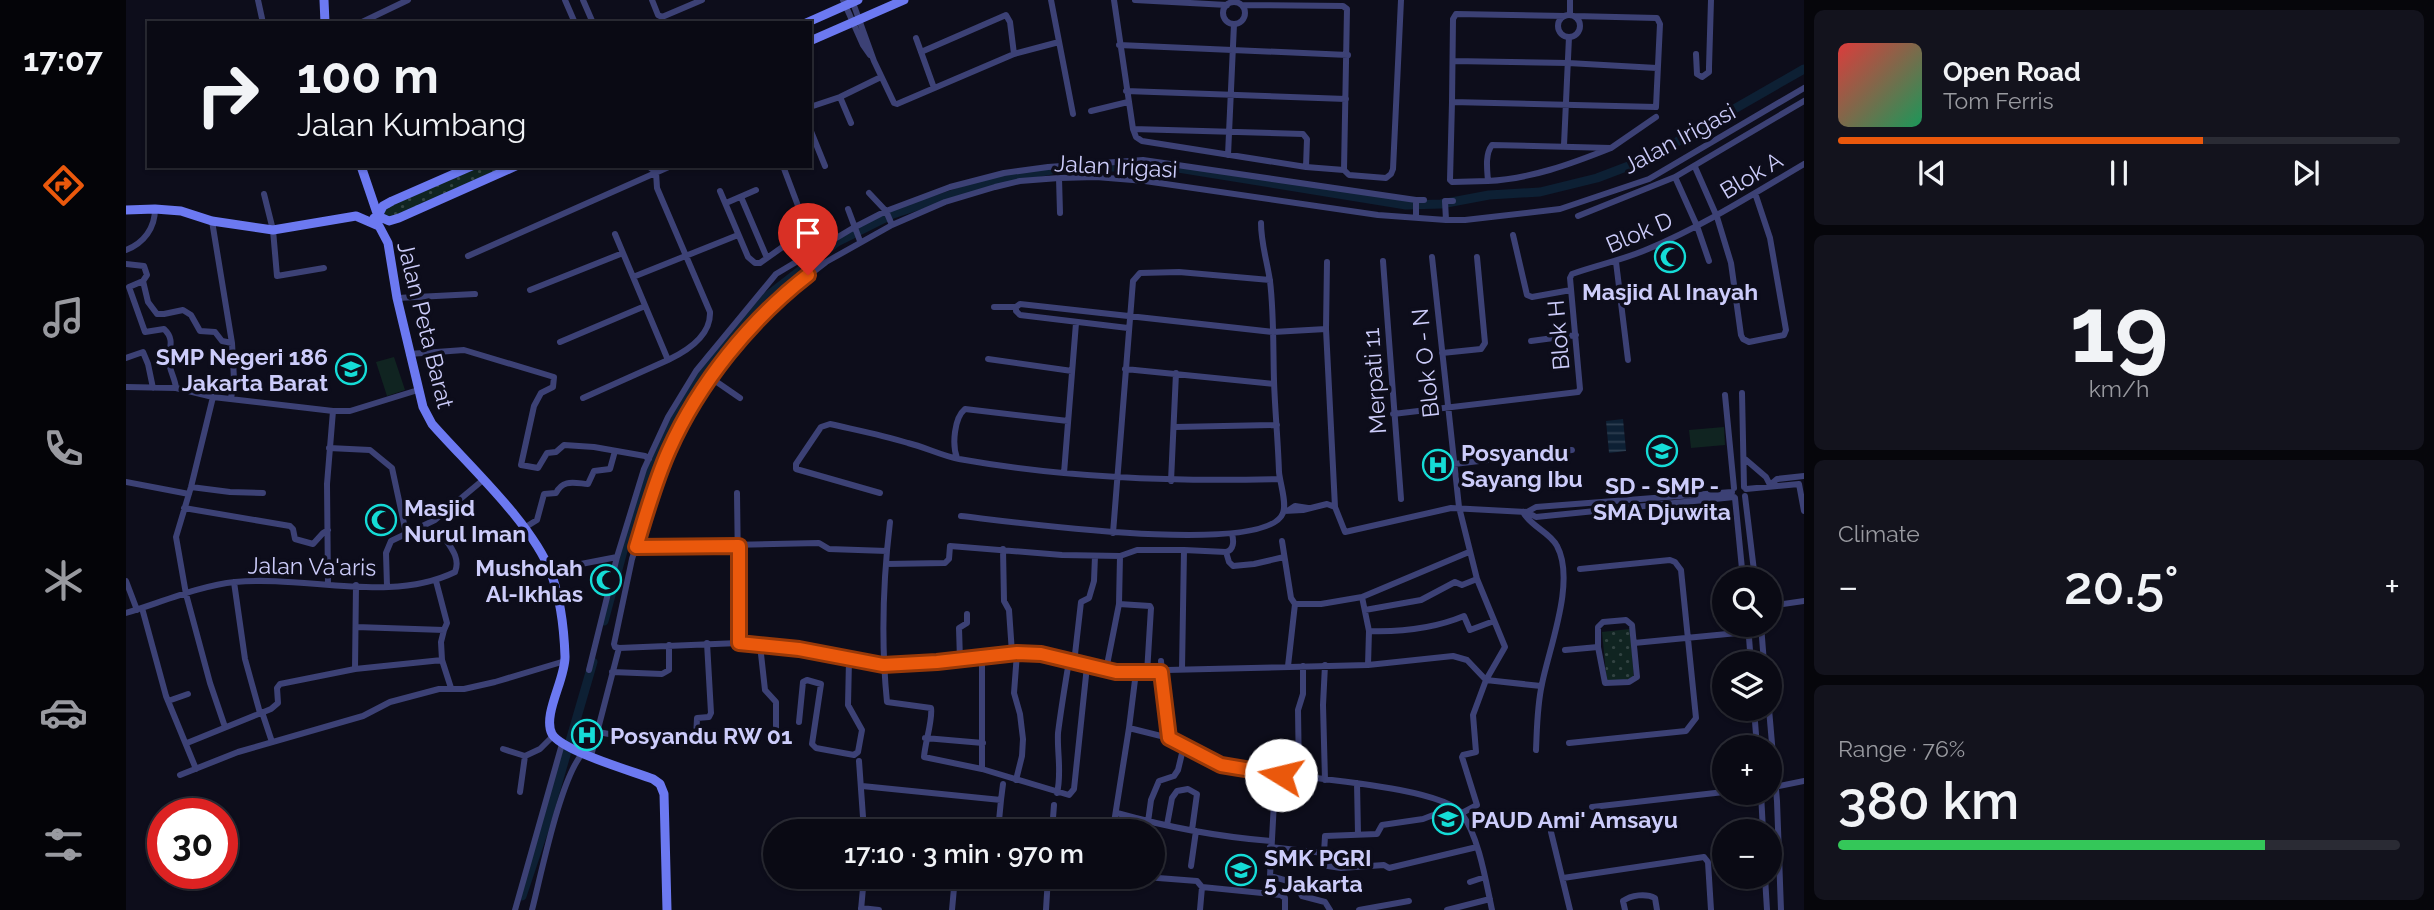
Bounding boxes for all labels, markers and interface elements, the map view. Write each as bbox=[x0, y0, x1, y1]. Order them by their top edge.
text: 17:07 bbox=[23, 41, 103, 78]
text: 100 m bbox=[297, 47, 439, 104]
icon: right bbox=[182, 49, 273, 140]
text: Open Road bbox=[1943, 57, 2081, 87]
text: Tom Ferris bbox=[1943, 87, 2054, 114]
street label: Jalan Irigasi bbox=[1618, 97, 1740, 179]
text: Jalan Kumbang bbox=[297, 106, 527, 143]
street label: Blok A bbox=[1715, 146, 1788, 204]
street label: Jalan Irigasi bbox=[1054, 149, 1178, 183]
icon: previous bbox=[1913, 154, 1951, 192]
icon: pause bbox=[2100, 154, 2138, 192]
icon: next bbox=[2287, 154, 2325, 192]
icon: directions bbox=[39, 161, 88, 210]
pin bbox=[778, 203, 838, 275]
street label: Blok D bbox=[1602, 206, 1676, 258]
icon: arrive bbox=[789, 214, 827, 252]
street label: Jalan Peta Barat bbox=[392, 239, 460, 412]
mosque icon: Masjid Al Inayah bbox=[1653, 240, 1687, 274]
text: 19 bbox=[2070, 276, 2168, 383]
place label: Masjid Al Inayah bbox=[1582, 278, 1758, 305]
icon: music bbox=[39, 293, 88, 342]
street label: Blok H bbox=[1541, 299, 1575, 371]
street label: Blok O - N bbox=[1406, 307, 1444, 419]
street label: Merpati 11 bbox=[1357, 327, 1391, 435]
place label: SMP Negeri 186 Jakarta Barat bbox=[156, 343, 328, 396]
school or university icon: SMP Negeri 186 Jakarta Barat bbox=[334, 352, 368, 386]
text: km/h bbox=[2089, 375, 2149, 402]
icon: phone bbox=[39, 424, 88, 473]
school or university icon: SD - SMP - SMA Djuwita bbox=[1645, 434, 1679, 468]
place label: Posyandu Sayang Ibu bbox=[1461, 439, 1583, 492]
hospital icon: Posyandu Sayang Ibu bbox=[1421, 448, 1455, 482]
place label: SD - SMP - SMA Djuwita bbox=[1593, 472, 1731, 525]
place label: Masjid Nurul Iman bbox=[404, 494, 526, 547]
mosque icon: Masjid Nurul Iman bbox=[364, 503, 398, 537]
text: Climate bbox=[1838, 520, 1920, 547]
street label: Jalan Va'aris bbox=[248, 551, 376, 581]
place label: Musholah Al-Ikhlas bbox=[475, 554, 583, 607]
text: 20.5° bbox=[2064, 555, 2179, 616]
icon: climate bbox=[39, 556, 88, 605]
mosque icon: Musholah Al-Ikhlas bbox=[589, 563, 623, 597]
text: − bbox=[1838, 564, 1858, 609]
text: + bbox=[2384, 564, 2400, 609]
map controls bbox=[1712, 567, 1782, 889]
button: search bbox=[1712, 567, 1782, 637]
button: layers bbox=[1712, 651, 1782, 721]
icon: car bbox=[39, 688, 88, 737]
hospital icon: Posyandu RW 01 bbox=[570, 718, 604, 752]
place label: Posyandu RW 01 bbox=[610, 722, 792, 749]
button: + bbox=[1712, 735, 1782, 805]
text: Range · 76% bbox=[1838, 735, 1965, 762]
position arrow bbox=[1244, 738, 1318, 812]
text: 380 km bbox=[1838, 770, 2019, 831]
speed limit sign: 30 bbox=[147, 798, 238, 889]
school or university icon: PAUD Ami' Amsayu bbox=[1431, 802, 1465, 836]
place label: PAUD Ami' Amsayu bbox=[1471, 806, 1678, 833]
button: − bbox=[1712, 819, 1782, 889]
icon: filters bbox=[39, 820, 88, 869]
text: 17:10 · 3 min · 970 m bbox=[844, 839, 1084, 869]
place label: SMK PGRI 5 Jakarta bbox=[1264, 844, 1372, 897]
school or university icon: SMK PGRI 5 Jakarta bbox=[1224, 853, 1258, 887]

